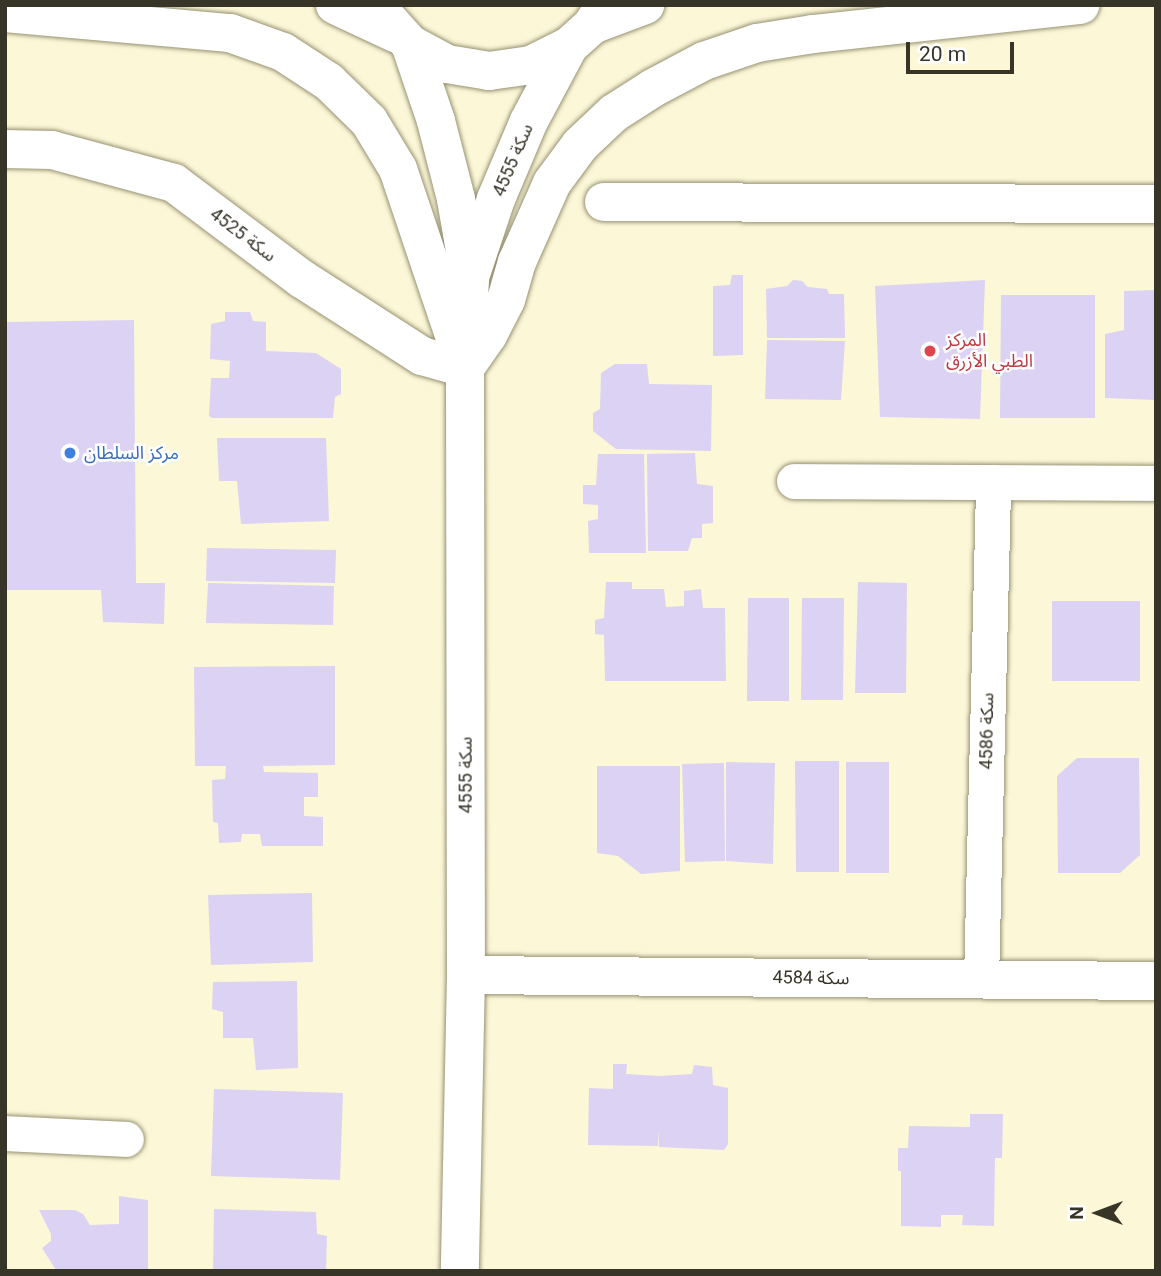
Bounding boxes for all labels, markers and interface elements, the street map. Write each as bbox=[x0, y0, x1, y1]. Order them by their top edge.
scale bar bbox=[909, 28, 1018, 72]
text: 20 m bbox=[919, 42, 966, 66]
street label: سكة 4555 bbox=[488, 120, 538, 200]
street label: سكة 4525 bbox=[206, 203, 280, 267]
place label: المركز الطبي الأزرق bbox=[946, 330, 1033, 372]
marker: المركز الطبي الأزرق bbox=[920, 341, 940, 361]
place label: مركز السلطان bbox=[84, 442, 179, 464]
marker: مركز السلطان bbox=[62, 445, 78, 461]
street label: سكة 4586 bbox=[976, 692, 998, 770]
street label: سكة 4555 bbox=[455, 737, 477, 813]
street label: سكة 4584 bbox=[772, 967, 850, 989]
north arrow bbox=[1063, 1178, 1133, 1248]
text: N bbox=[1065, 1206, 1088, 1220]

